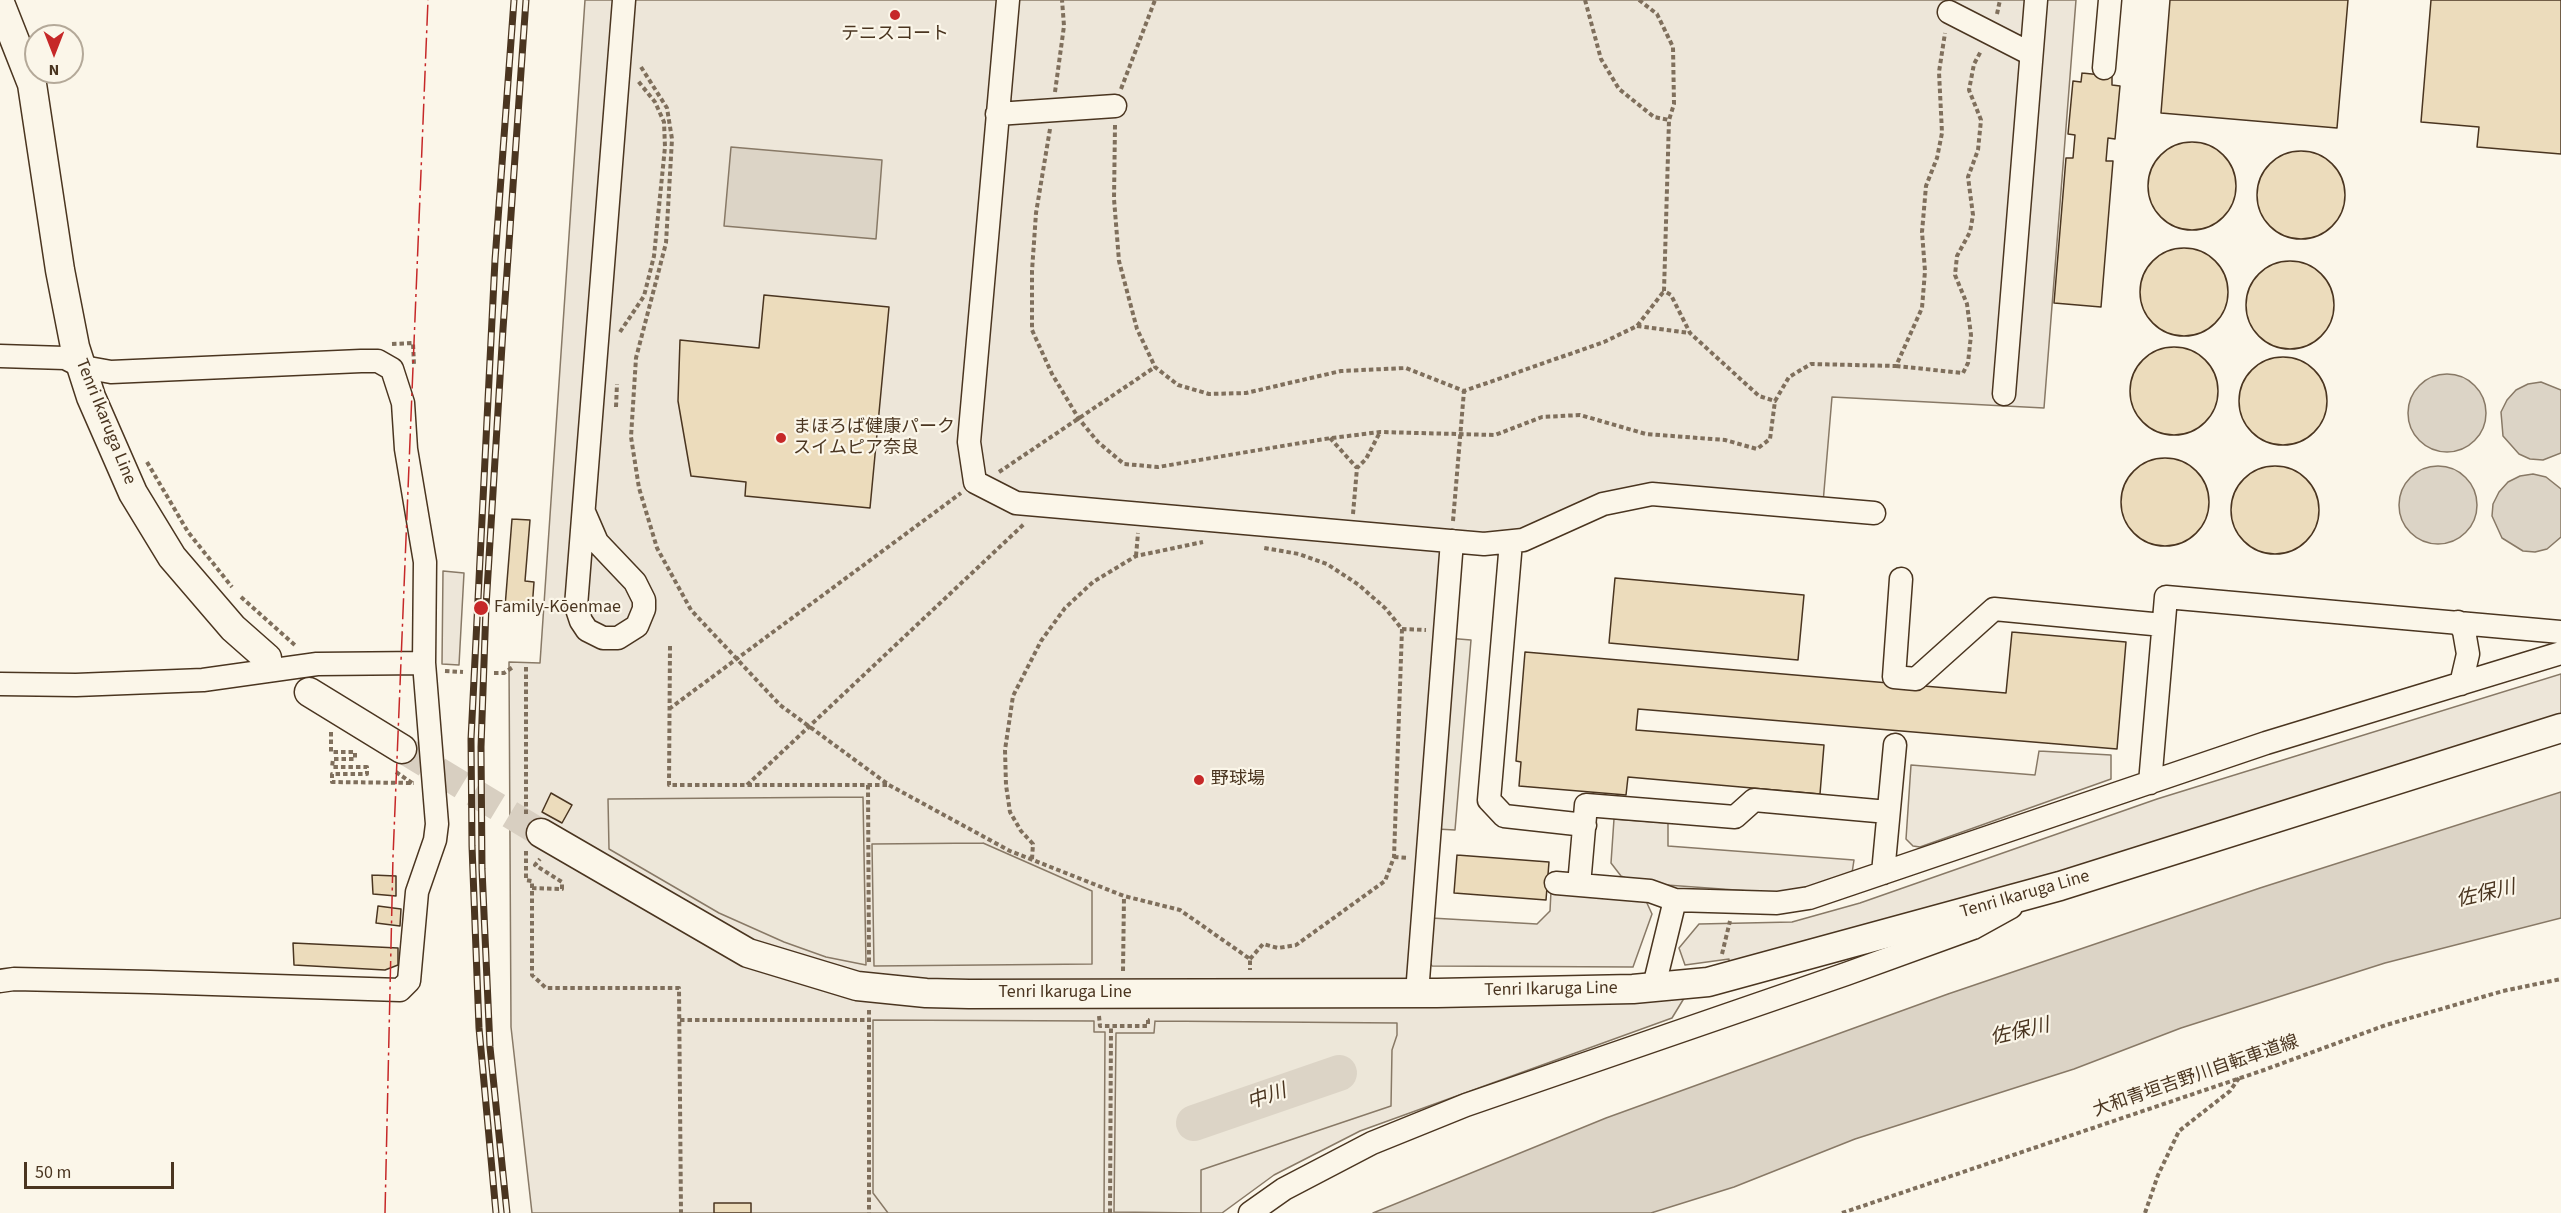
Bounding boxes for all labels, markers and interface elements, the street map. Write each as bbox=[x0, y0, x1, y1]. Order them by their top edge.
marker: テニスコート bbox=[888, 8, 902, 22]
north arrow bbox=[24, 24, 84, 84]
place label: テニスコート bbox=[841, 24, 949, 46]
text: N bbox=[49, 59, 59, 81]
street label: Tenri Ikaruga Line bbox=[70, 356, 140, 488]
place label: まほろば健康パーク スイムピア奈良 bbox=[793, 417, 955, 460]
marker: まほろば健康パーク スイムピア奈良 bbox=[774, 431, 788, 445]
place label: Family-Kōenmae bbox=[494, 597, 621, 619]
marker: Family-Kōenmae bbox=[472, 599, 490, 617]
place label: 野球場 bbox=[1211, 769, 1265, 791]
marker: 野球場 bbox=[1192, 773, 1206, 787]
street label: Tenri Ikaruga Line bbox=[1958, 866, 2092, 924]
water label: 佐保川 bbox=[2454, 877, 2518, 913]
street label: Tenri Ikaruga Line bbox=[1484, 978, 1618, 1002]
street label: Tenri Ikaruga Line bbox=[998, 982, 1132, 1004]
water label: 佐保川 bbox=[1988, 1015, 2052, 1051]
street label: 大和青垣吉野川自転車道線 bbox=[2090, 1032, 2302, 1122]
water label: 中川 bbox=[1244, 1080, 1290, 1116]
scale bar bbox=[27, 1150, 177, 1188]
text: 50 m bbox=[35, 1160, 71, 1185]

